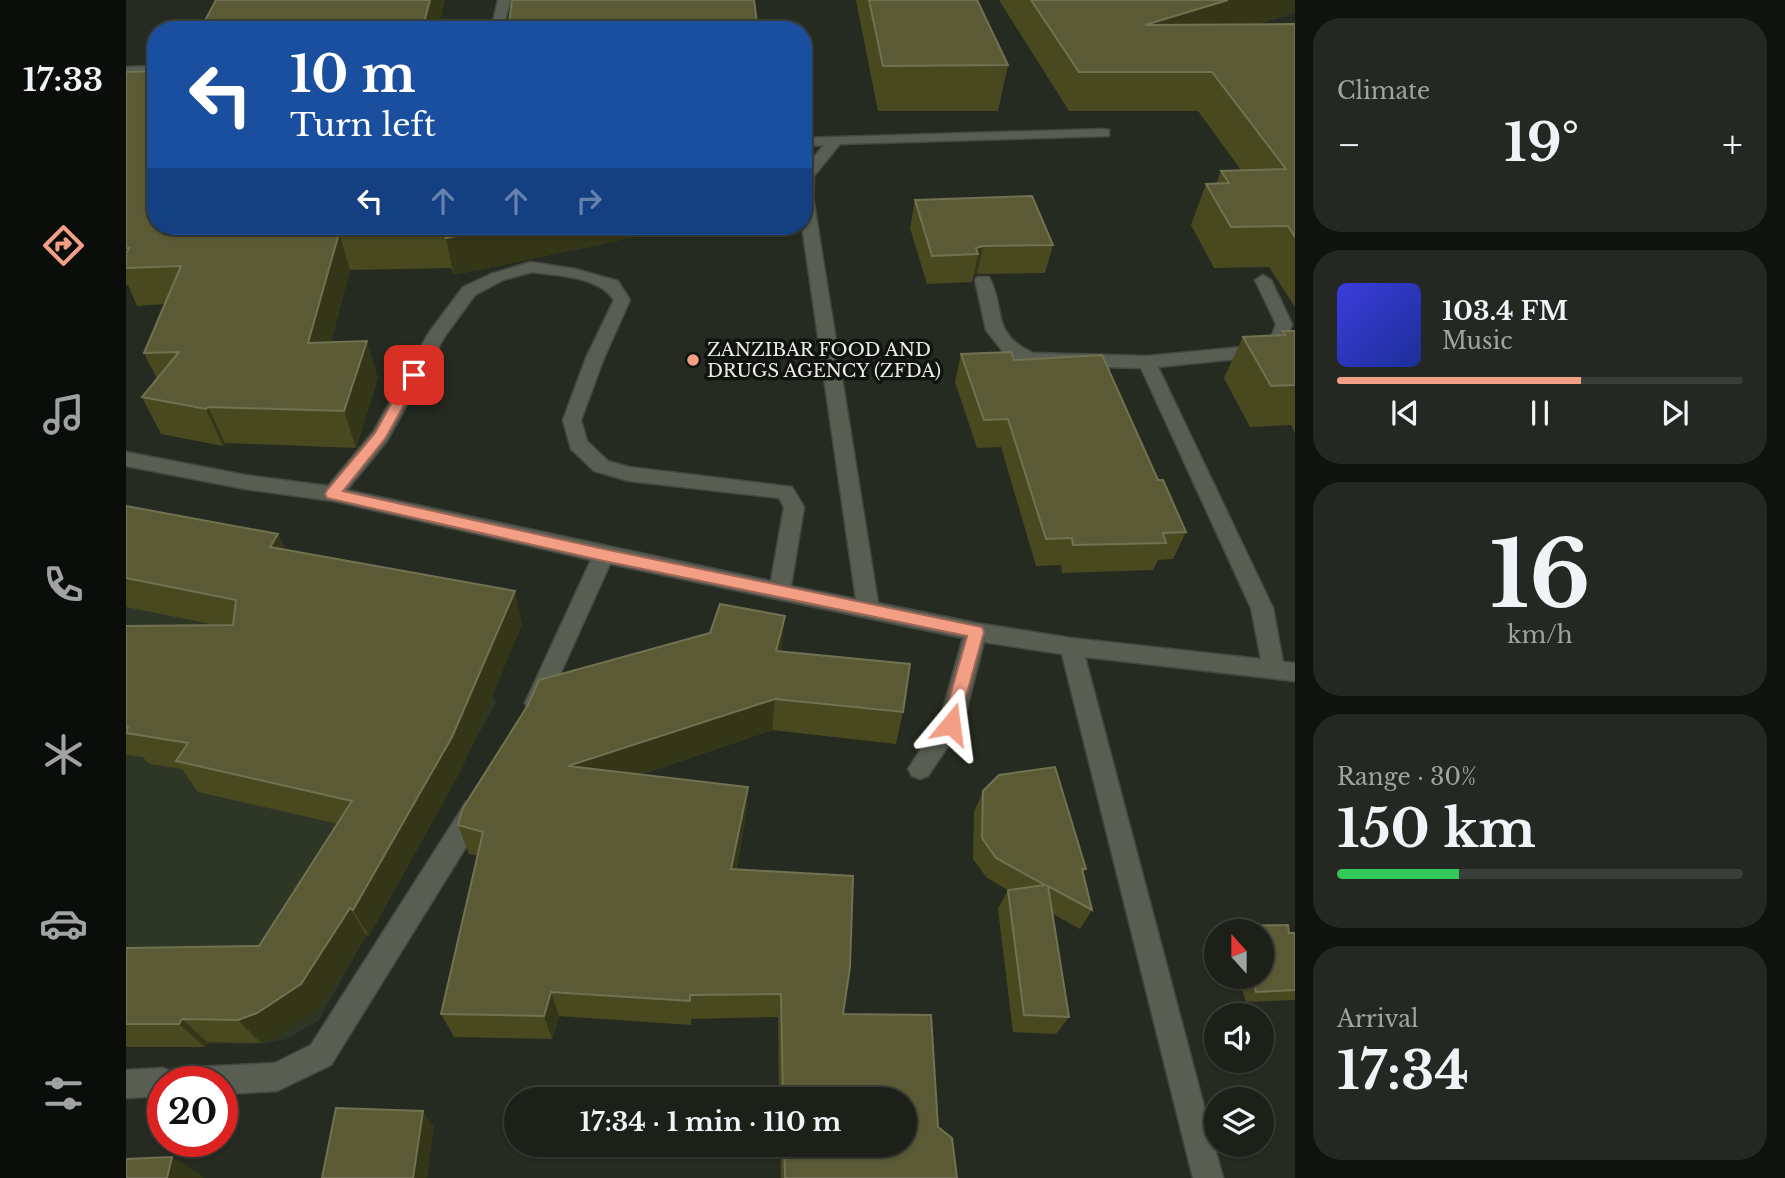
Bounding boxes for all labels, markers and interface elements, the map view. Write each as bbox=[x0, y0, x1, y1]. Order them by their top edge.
text: 10 m bbox=[290, 44, 416, 105]
icon: left bbox=[175, 49, 266, 140]
text: 17:33 bbox=[23, 60, 103, 100]
text: Climate bbox=[1337, 77, 1430, 105]
text: Turn left bbox=[290, 105, 436, 145]
text: 19° bbox=[1504, 111, 1579, 175]
text: − bbox=[1337, 121, 1361, 168]
text: + bbox=[1722, 121, 1743, 168]
icon: left bbox=[351, 182, 389, 220]
icon: ahead bbox=[424, 182, 462, 220]
icon: ahead bbox=[497, 182, 535, 220]
icon: right bbox=[570, 182, 608, 220]
icon: directions bbox=[39, 221, 88, 270]
text: 103.4 FM bbox=[1442, 295, 1568, 327]
text: Music bbox=[1442, 327, 1513, 355]
place label: ZANZIBAR FOOD AND DRUGS AGENCY (ZFDA) bbox=[707, 339, 941, 382]
pin bbox=[384, 345, 444, 405]
marker: ZANZIBAR FOOD AND DRUGS AGENCY (ZFDA) bbox=[685, 352, 701, 368]
icon: arrive bbox=[395, 356, 433, 394]
icon: music bbox=[39, 390, 88, 439]
icon: previous bbox=[1386, 394, 1424, 432]
icon: pause bbox=[1521, 394, 1559, 432]
icon: next bbox=[1656, 394, 1694, 432]
text: 16 bbox=[1489, 519, 1591, 632]
icon: phone bbox=[39, 560, 88, 609]
text: km/h bbox=[1507, 621, 1573, 649]
position arrow bbox=[914, 687, 988, 761]
icon: climate bbox=[39, 730, 88, 779]
text: Range · 30% bbox=[1337, 763, 1476, 791]
text: 150 km bbox=[1337, 797, 1536, 861]
icon: car bbox=[39, 899, 88, 948]
north arrow bbox=[1204, 919, 1274, 989]
map controls bbox=[1204, 919, 1274, 1157]
button: sound bbox=[1204, 1003, 1274, 1073]
text: Arrival bbox=[1337, 1005, 1418, 1033]
text: 17:34 bbox=[1337, 1039, 1469, 1103]
speed limit sign: 20 bbox=[147, 1066, 238, 1157]
icon: filters bbox=[39, 1069, 88, 1118]
button: layers bbox=[1204, 1087, 1274, 1157]
text: 17:34 · 1 min · 110 m bbox=[580, 1106, 841, 1138]

